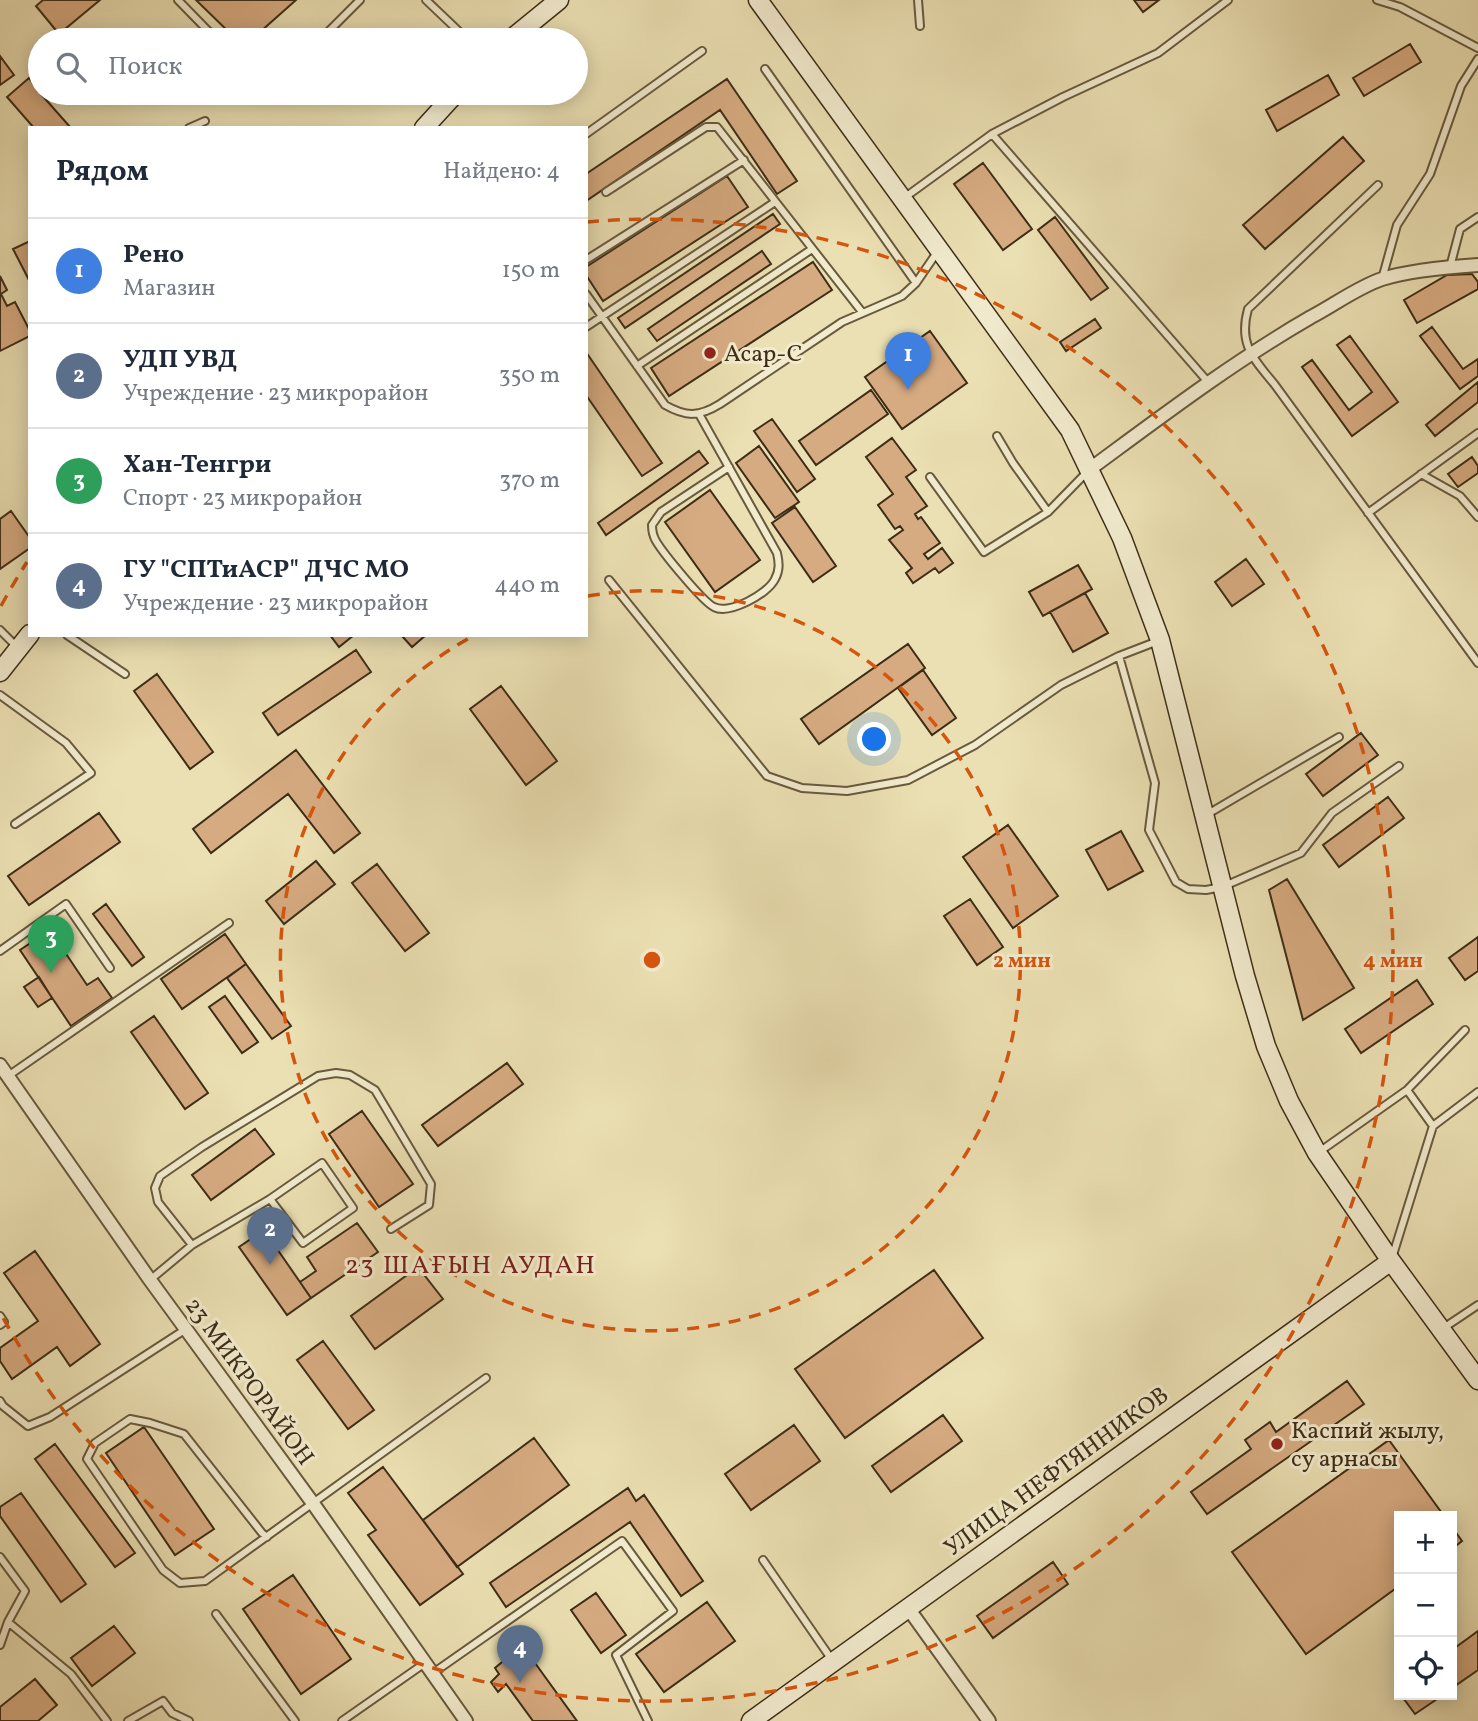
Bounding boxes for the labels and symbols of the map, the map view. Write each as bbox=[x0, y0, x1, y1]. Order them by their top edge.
pin: 1 bbox=[885, 332, 931, 390]
place label: Асар-С bbox=[724, 338, 802, 372]
marker: Асар-С bbox=[702, 345, 718, 361]
your location bbox=[857, 722, 891, 756]
pin: 3 bbox=[28, 915, 74, 973]
text: 2 мин bbox=[993, 947, 1051, 976]
text: 4 мин bbox=[1363, 947, 1423, 976]
centre of rings bbox=[640, 948, 664, 972]
pin: 2 bbox=[247, 1207, 293, 1265]
district label: 23 ШАҒЫН АУДАН bbox=[345, 1248, 597, 1284]
street label: 23 МИКРОРАЙОН bbox=[176, 1291, 321, 1473]
street label: УЛИЦА НЕФТЯННИКОВ bbox=[938, 1379, 1177, 1566]
place label: Каспий жылу, су арнасы bbox=[1291, 1415, 1444, 1477]
marker: Каспий жылу, су арнасы bbox=[1269, 1436, 1285, 1452]
pin: 4 bbox=[497, 1625, 543, 1683]

